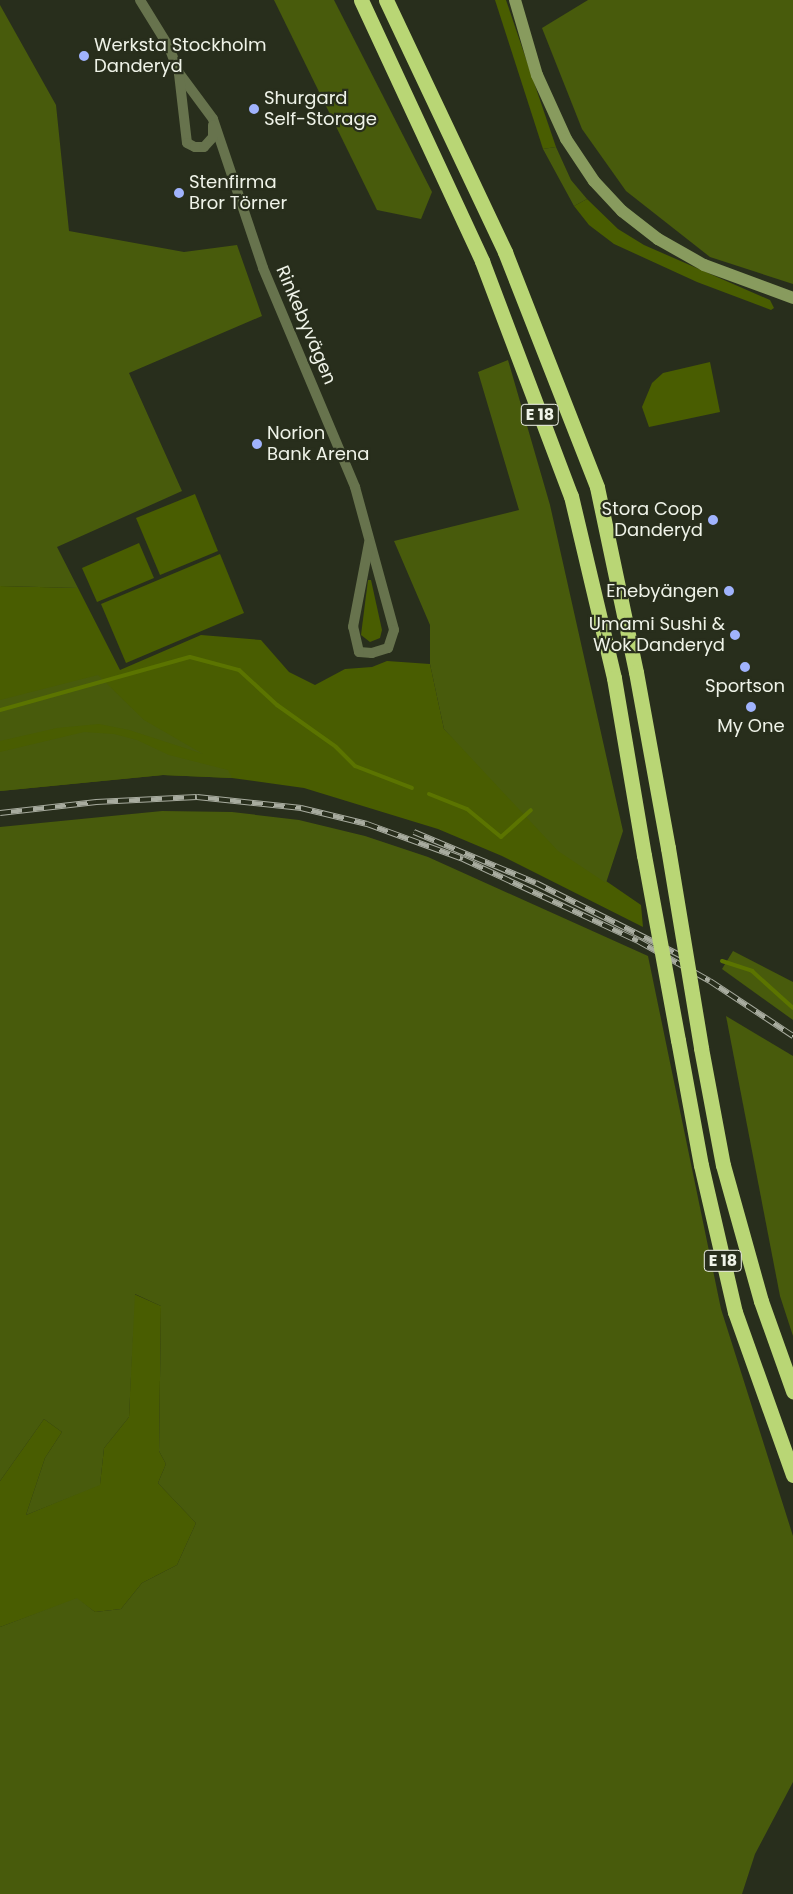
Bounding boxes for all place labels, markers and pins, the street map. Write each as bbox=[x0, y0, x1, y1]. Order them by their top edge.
place label: Werksta Stockholm Danderyd bbox=[94, 35, 266, 78]
marker: Werksta Stockholm Danderyd bbox=[78, 50, 90, 62]
place label: Shurgard Self-Storage bbox=[264, 88, 377, 130]
marker: Shurgard Self-Storage bbox=[248, 103, 260, 115]
place label: Stenfirma Bror Törner bbox=[189, 172, 287, 214]
marker: Stenfirma Bror Törner bbox=[173, 187, 185, 199]
place label: Norion Bank Arena bbox=[267, 423, 369, 466]
marker: Norion Bank Arena bbox=[251, 438, 263, 450]
place label: Stora Coop Danderyd bbox=[602, 499, 703, 542]
marker: Stora Coop Danderyd bbox=[707, 514, 719, 526]
place label: Enebyängen bbox=[606, 580, 719, 602]
marker: Enebyängen bbox=[723, 585, 735, 597]
place label: Umami Sushi & Wok Danderyd bbox=[589, 614, 725, 656]
marker: Umami Sushi & Wok Danderyd bbox=[729, 629, 741, 641]
marker: Sportson bbox=[739, 661, 751, 673]
place label: Sportson bbox=[705, 675, 785, 697]
marker: My One bbox=[745, 701, 757, 713]
place label: My One bbox=[717, 715, 785, 737]

